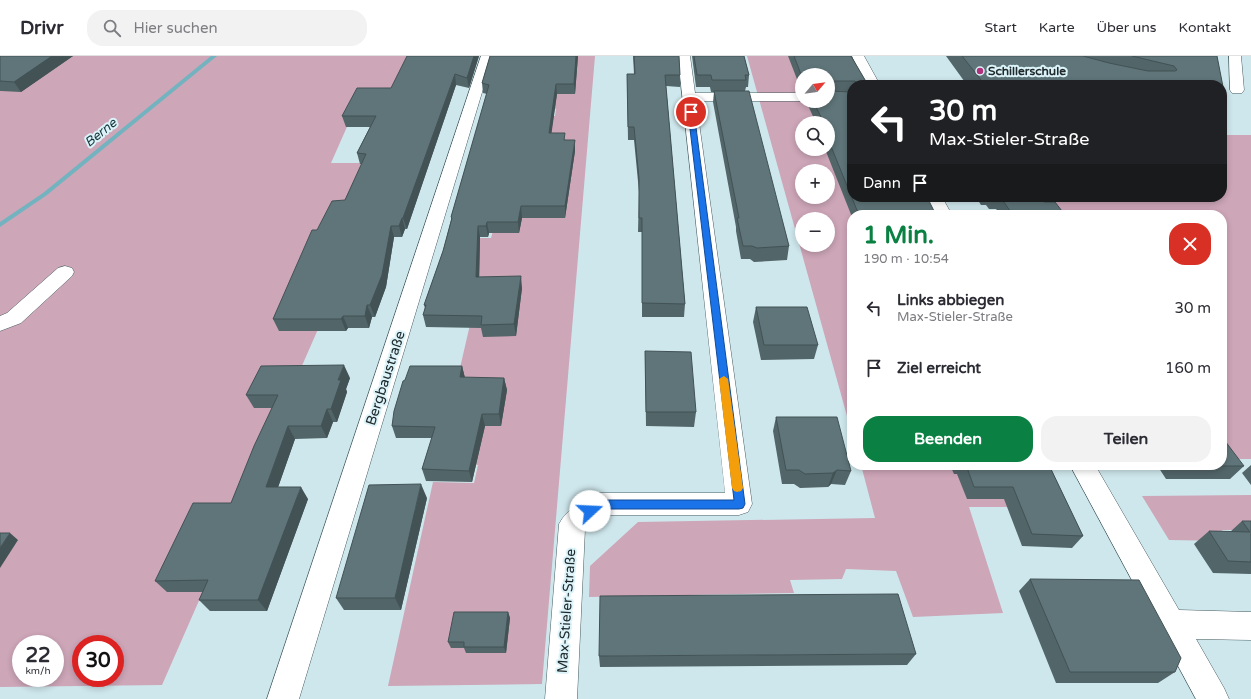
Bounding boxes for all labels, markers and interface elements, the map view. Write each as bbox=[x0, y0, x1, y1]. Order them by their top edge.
search box bbox=[87, 10, 367, 46]
text: Drivr bbox=[20, 17, 63, 39]
icon: search bbox=[101, 17, 123, 39]
text: Hier suchen bbox=[133, 19, 218, 37]
text: Start bbox=[985, 19, 1017, 36]
text: Karte bbox=[1039, 19, 1075, 36]
text: Über uns bbox=[1097, 19, 1157, 36]
text: Kontakt bbox=[1179, 19, 1231, 36]
place label: Schillerschule bbox=[988, 64, 1066, 78]
marker: Schillerschule bbox=[975, 66, 985, 76]
north arrow bbox=[795, 68, 835, 108]
map controls bbox=[795, 68, 835, 252]
text: 30 m bbox=[929, 94, 997, 128]
pin bbox=[674, 95, 708, 129]
icon: left bbox=[863, 96, 915, 148]
icon: arrive bbox=[680, 101, 702, 123]
water label: Berne bbox=[81, 115, 120, 150]
button: search bbox=[795, 116, 835, 156]
text: Max-Stieler-Straße bbox=[929, 128, 1089, 150]
button: + bbox=[795, 164, 835, 204]
icon: arrive bbox=[909, 172, 931, 194]
text: Dann bbox=[863, 174, 901, 192]
button: − bbox=[795, 212, 835, 252]
text: 1 Min. bbox=[863, 221, 934, 250]
button: close bbox=[1169, 223, 1211, 265]
text: 190 m · 10:54 bbox=[863, 251, 949, 267]
text: Links abbiegen bbox=[897, 291, 1004, 309]
icon: left bbox=[863, 297, 885, 319]
text: 30 m bbox=[1174, 299, 1211, 317]
text: Max-Stieler-Straße bbox=[897, 309, 1013, 325]
street label: Bergbaustraße bbox=[362, 329, 409, 428]
icon: arrive bbox=[863, 357, 885, 379]
text: Ziel erreicht bbox=[897, 359, 981, 377]
text: 160 m bbox=[1165, 359, 1211, 377]
button: Beenden bbox=[863, 416, 1033, 462]
button: Teilen bbox=[1041, 416, 1211, 462]
position arrow bbox=[569, 490, 611, 532]
street label: Max-Stieler-Straße bbox=[554, 548, 579, 674]
speed limit sign: 30 bbox=[72, 635, 124, 687]
text: 22 bbox=[25, 644, 51, 668]
text: km/h bbox=[25, 665, 51, 677]

